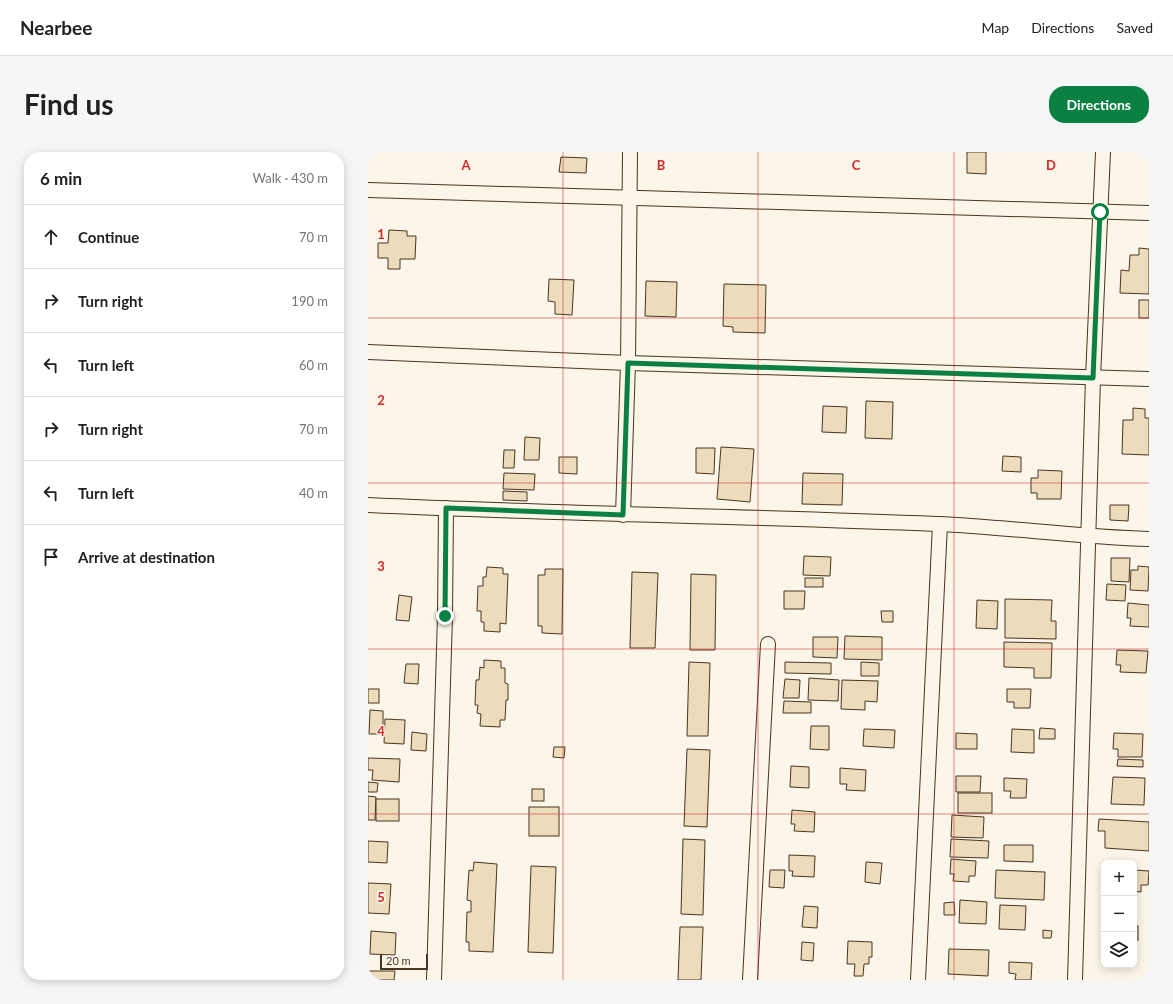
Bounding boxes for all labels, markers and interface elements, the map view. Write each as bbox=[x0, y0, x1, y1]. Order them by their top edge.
text: Nearbee bbox=[20, 16, 92, 39]
text: Map bbox=[982, 19, 1009, 36]
text: Directions bbox=[1031, 19, 1094, 36]
text: Saved bbox=[1116, 19, 1153, 36]
button: Directions bbox=[1049, 86, 1149, 123]
text: Find us bbox=[24, 87, 114, 121]
text: A bbox=[460, 157, 471, 173]
text: B bbox=[657, 157, 666, 173]
text: C bbox=[852, 157, 861, 173]
text: D bbox=[1046, 157, 1056, 173]
text: 6 min bbox=[40, 168, 82, 189]
text: Walk · 430 m bbox=[252, 170, 328, 186]
route start bbox=[1091, 203, 1109, 221]
icon: ahead bbox=[40, 226, 62, 248]
text: 1 bbox=[377, 226, 385, 242]
text: Continue bbox=[78, 228, 139, 246]
text: 70 m bbox=[299, 229, 328, 245]
icon: right bbox=[40, 290, 62, 312]
text: Turn right bbox=[78, 292, 143, 310]
text: 190 m bbox=[291, 293, 328, 309]
icon: left bbox=[40, 354, 62, 376]
text: Turn left bbox=[78, 356, 134, 374]
text: 60 m bbox=[299, 357, 328, 373]
text: 2 bbox=[377, 392, 385, 408]
icon: right bbox=[40, 418, 62, 440]
text: Turn right bbox=[78, 420, 143, 438]
text: 70 m bbox=[299, 421, 328, 437]
icon: left bbox=[40, 482, 62, 504]
text: Turn left bbox=[78, 484, 134, 502]
text: 40 m bbox=[299, 485, 328, 501]
icon: arrive bbox=[40, 546, 62, 568]
text: Arrive at destination bbox=[78, 548, 215, 566]
text: 3 bbox=[377, 558, 385, 574]
route end bbox=[436, 607, 454, 625]
text: 4 bbox=[377, 723, 385, 739]
map controls bbox=[1101, 860, 1137, 968]
button: + bbox=[1101, 860, 1137, 896]
text: 5 bbox=[377, 889, 385, 905]
button: − bbox=[1101, 896, 1137, 932]
button: layers bbox=[1101, 932, 1137, 968]
scale bar bbox=[380, 952, 428, 971]
text: 20 m bbox=[386, 954, 411, 967]

